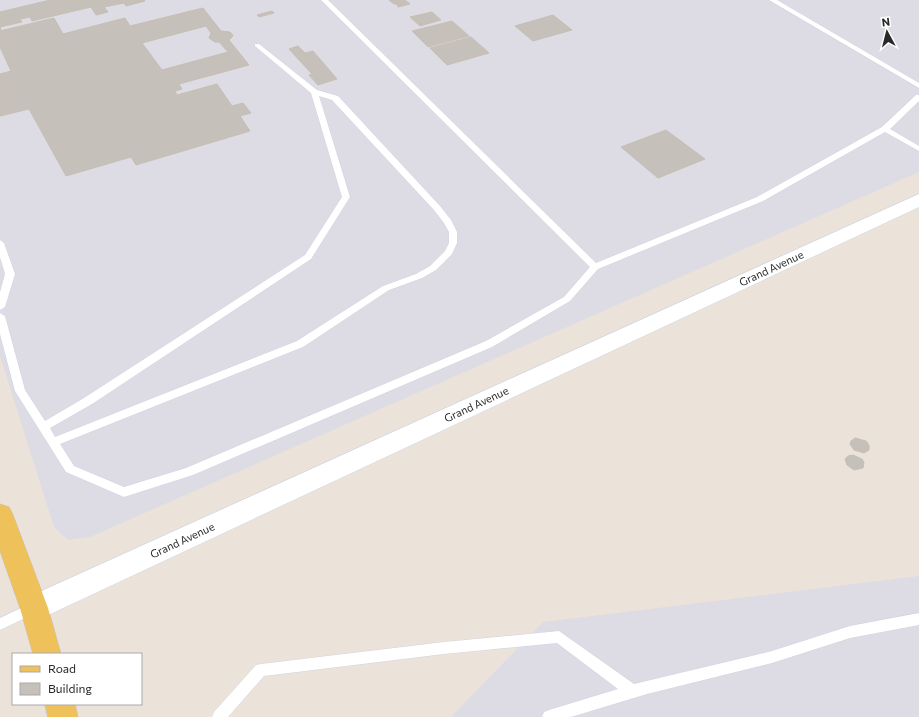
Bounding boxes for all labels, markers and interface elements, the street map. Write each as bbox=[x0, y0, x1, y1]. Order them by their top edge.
north arrow bbox=[867, 12, 907, 52]
text: N bbox=[881, 15, 891, 29]
street label: Grand Avenue bbox=[737, 247, 805, 289]
street label: Grand Avenue bbox=[442, 383, 510, 425]
street label: Grand Avenue bbox=[148, 519, 216, 561]
legend bbox=[12, 653, 142, 705]
text: Road bbox=[48, 661, 76, 675]
text: Building bbox=[48, 681, 92, 695]

